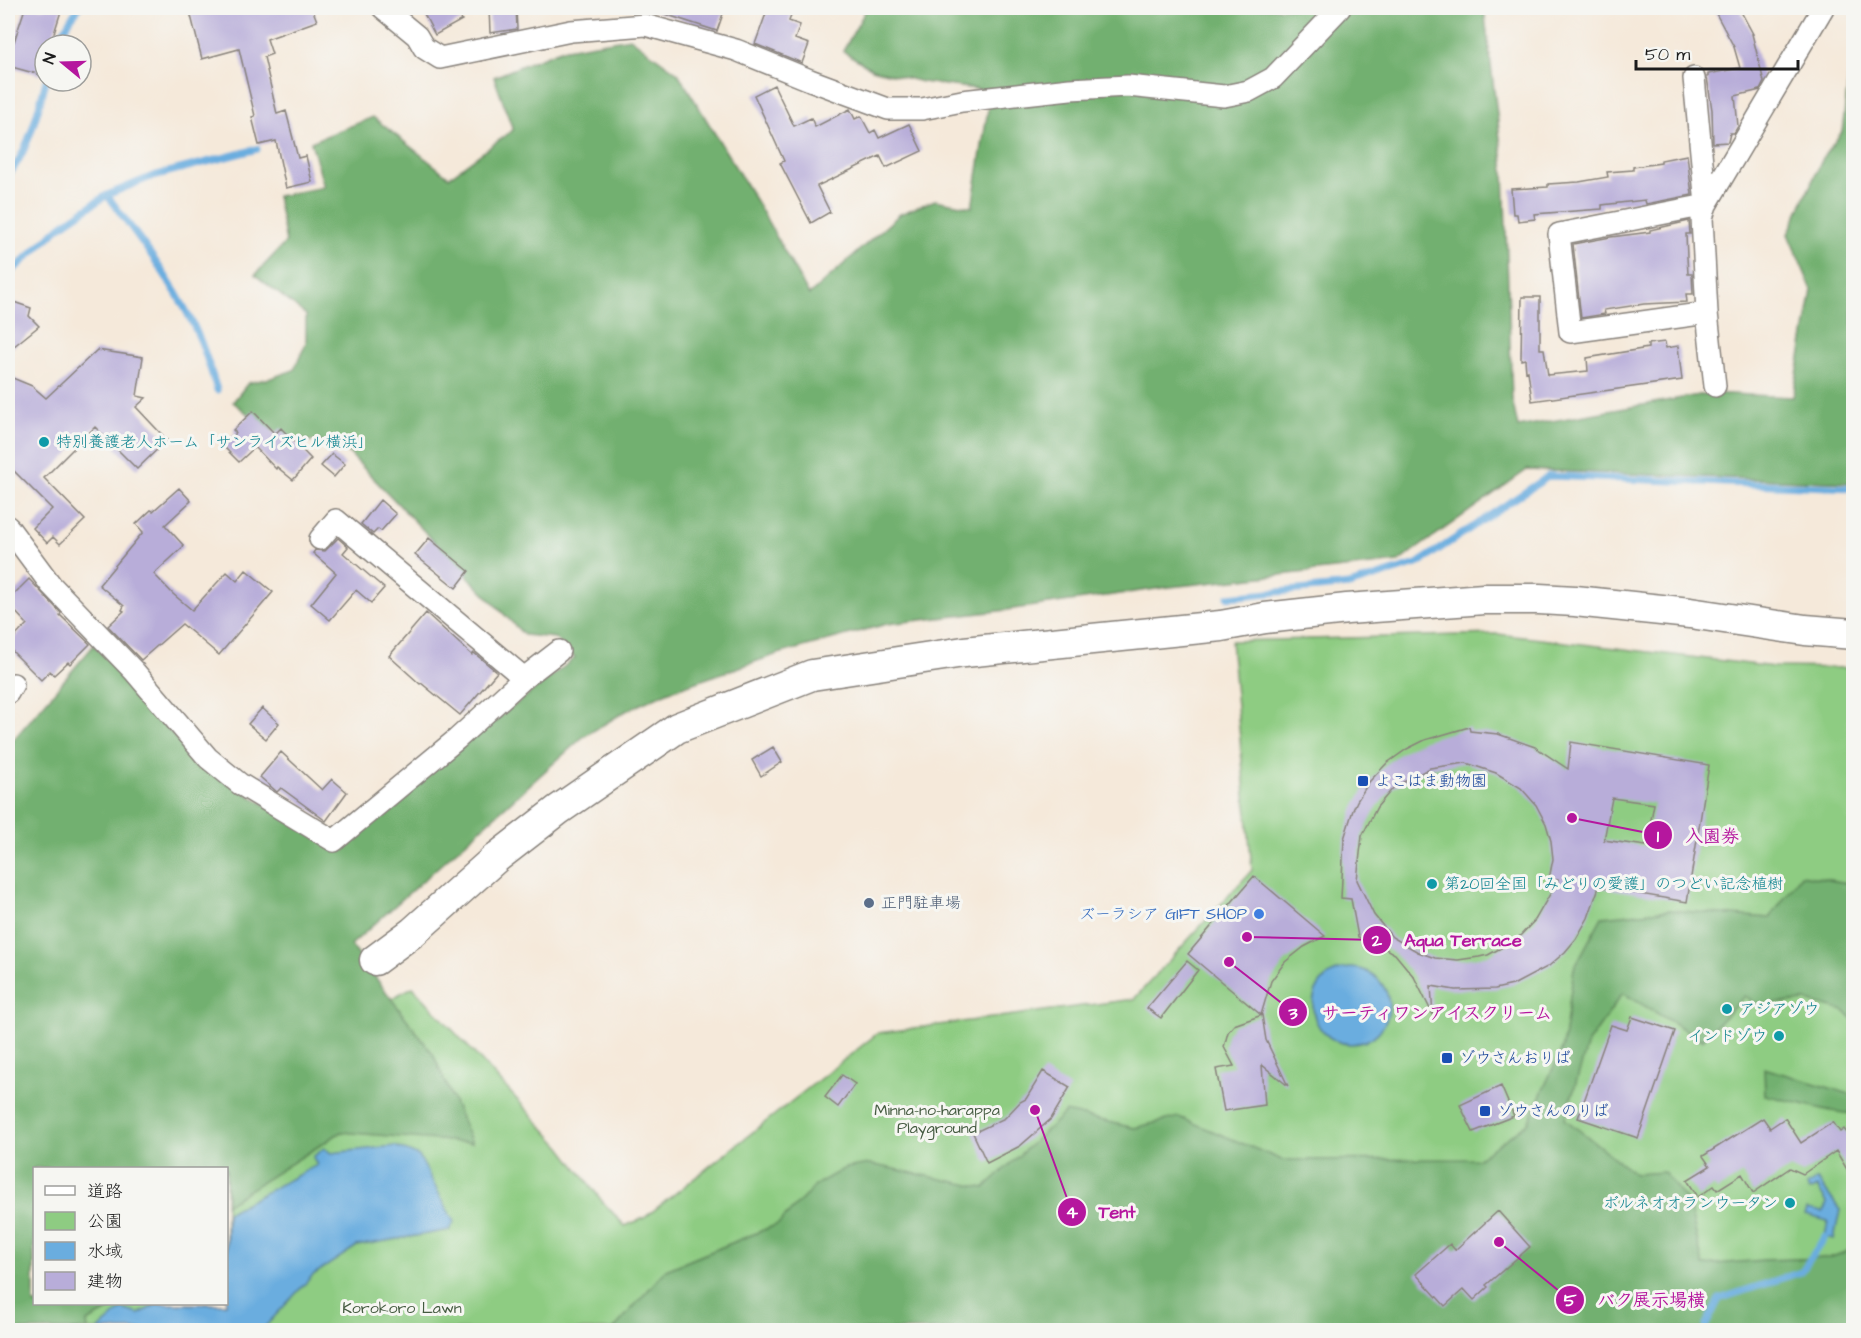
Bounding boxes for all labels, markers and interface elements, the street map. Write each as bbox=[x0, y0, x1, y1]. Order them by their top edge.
north arrow bbox=[33, 33, 93, 93]
scale bar bbox=[1636, 33, 1798, 71]
text: 50 m bbox=[1645, 42, 1690, 67]
text: N bbox=[38, 50, 62, 67]
place label: 特別養護老人ホーム「サンライズヒル横浜」 bbox=[56, 431, 374, 453]
marker: 特別養護老人ホーム「サンライズヒル横浜」 bbox=[37, 435, 51, 449]
place label: よこはま動物園 bbox=[1375, 770, 1487, 792]
marker: よこはま動物園 bbox=[1356, 774, 1370, 788]
callout: 入園券 bbox=[1643, 817, 1751, 853]
text: 1 bbox=[1657, 824, 1660, 849]
text: 入園券 bbox=[1685, 824, 1739, 849]
place label: 第20回全国「みどりの愛護」のつどい記念植樹 bbox=[1444, 873, 1783, 895]
marker: 第20回全国「みどりの愛護」のつどい記念植樹 bbox=[1425, 877, 1439, 891]
place label: 正門駐車場 bbox=[881, 892, 961, 914]
marker: 正門駐車場 bbox=[862, 896, 876, 910]
place label: ズーラシア GIFT SHOP bbox=[1079, 903, 1247, 925]
marker: ズーラシア GIFT SHOP bbox=[1252, 907, 1266, 921]
callout: Aqua Terrace bbox=[1362, 922, 1533, 958]
text: 2 bbox=[1371, 928, 1383, 953]
text: Aqua Terrace bbox=[1404, 928, 1522, 953]
callout: サーティワンアイスクリーム bbox=[1278, 994, 1566, 1030]
place label: アジアゾウ bbox=[1739, 998, 1819, 1020]
text: 3 bbox=[1287, 1001, 1298, 1026]
text: サーティワンアイスクリーム bbox=[1322, 1001, 1552, 1026]
marker: アジアゾウ bbox=[1720, 1002, 1734, 1016]
place label: インドゾウ bbox=[1687, 1025, 1767, 1047]
marker: インドゾウ bbox=[1772, 1029, 1786, 1043]
place label: ゾウさんおりば bbox=[1459, 1047, 1571, 1069]
marker: ゾウさんおりば bbox=[1440, 1051, 1454, 1065]
park label: Minna-no-harappa Playground bbox=[874, 1099, 1000, 1140]
place label: ゾウさんのりば bbox=[1497, 1100, 1609, 1122]
marker: ゾウさんのりば bbox=[1478, 1104, 1492, 1118]
legend bbox=[33, 1167, 228, 1305]
text: 道路 bbox=[87, 1179, 123, 1204]
place label: ボルネオオランウータン bbox=[1603, 1192, 1778, 1214]
callout: Tent bbox=[1057, 1194, 1148, 1230]
marker: ボルネオオランウータン bbox=[1783, 1196, 1797, 1210]
text: 4 bbox=[1066, 1200, 1079, 1225]
text: Tent bbox=[1097, 1200, 1136, 1225]
text: 公園 bbox=[87, 1209, 123, 1234]
text: 水域 bbox=[87, 1239, 123, 1264]
text: 建物 bbox=[87, 1269, 123, 1294]
callout: バク展示場横 bbox=[1555, 1282, 1717, 1318]
text: 5 bbox=[1564, 1288, 1577, 1313]
text: バク展示場横 bbox=[1597, 1288, 1705, 1313]
park label: Korokoro Lawn bbox=[342, 1297, 462, 1319]

